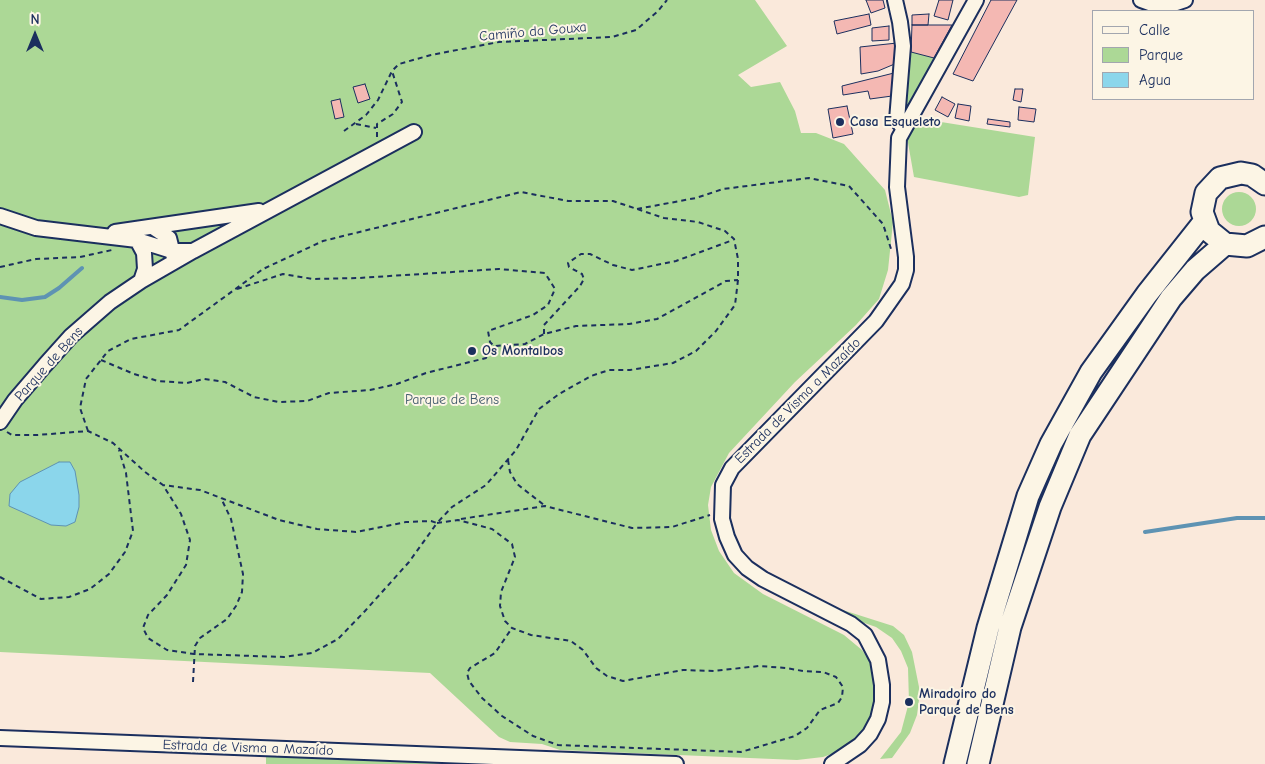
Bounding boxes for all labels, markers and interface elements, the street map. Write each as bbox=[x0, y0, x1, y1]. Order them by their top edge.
north arrow bbox=[10, 10, 60, 60]
legend bbox=[1092, 10, 1255, 100]
text: N bbox=[30, 11, 40, 28]
street label: Camiño da Gouxa bbox=[479, 19, 587, 45]
text: Calle bbox=[1139, 21, 1170, 39]
text: Parque bbox=[1139, 46, 1183, 64]
text: Agua bbox=[1139, 71, 1171, 89]
place label: Casa Esqueleto bbox=[850, 114, 941, 130]
marker: Casa Esqueleto bbox=[834, 116, 846, 128]
street label: Parque de Bens bbox=[11, 323, 87, 405]
street label: Estrada de Visma a Mazaído bbox=[732, 335, 864, 467]
place label: Os Montalbos bbox=[482, 343, 563, 359]
marker: Os Montalbos bbox=[466, 345, 478, 357]
park label: Parque de Bens bbox=[405, 392, 499, 408]
place label: Miradoiro do Parque de Bens bbox=[919, 686, 1014, 719]
marker: Miradoiro do Parque de Bens bbox=[903, 696, 915, 708]
street label: Estrada de Visma a Mazaído bbox=[162, 737, 334, 759]

